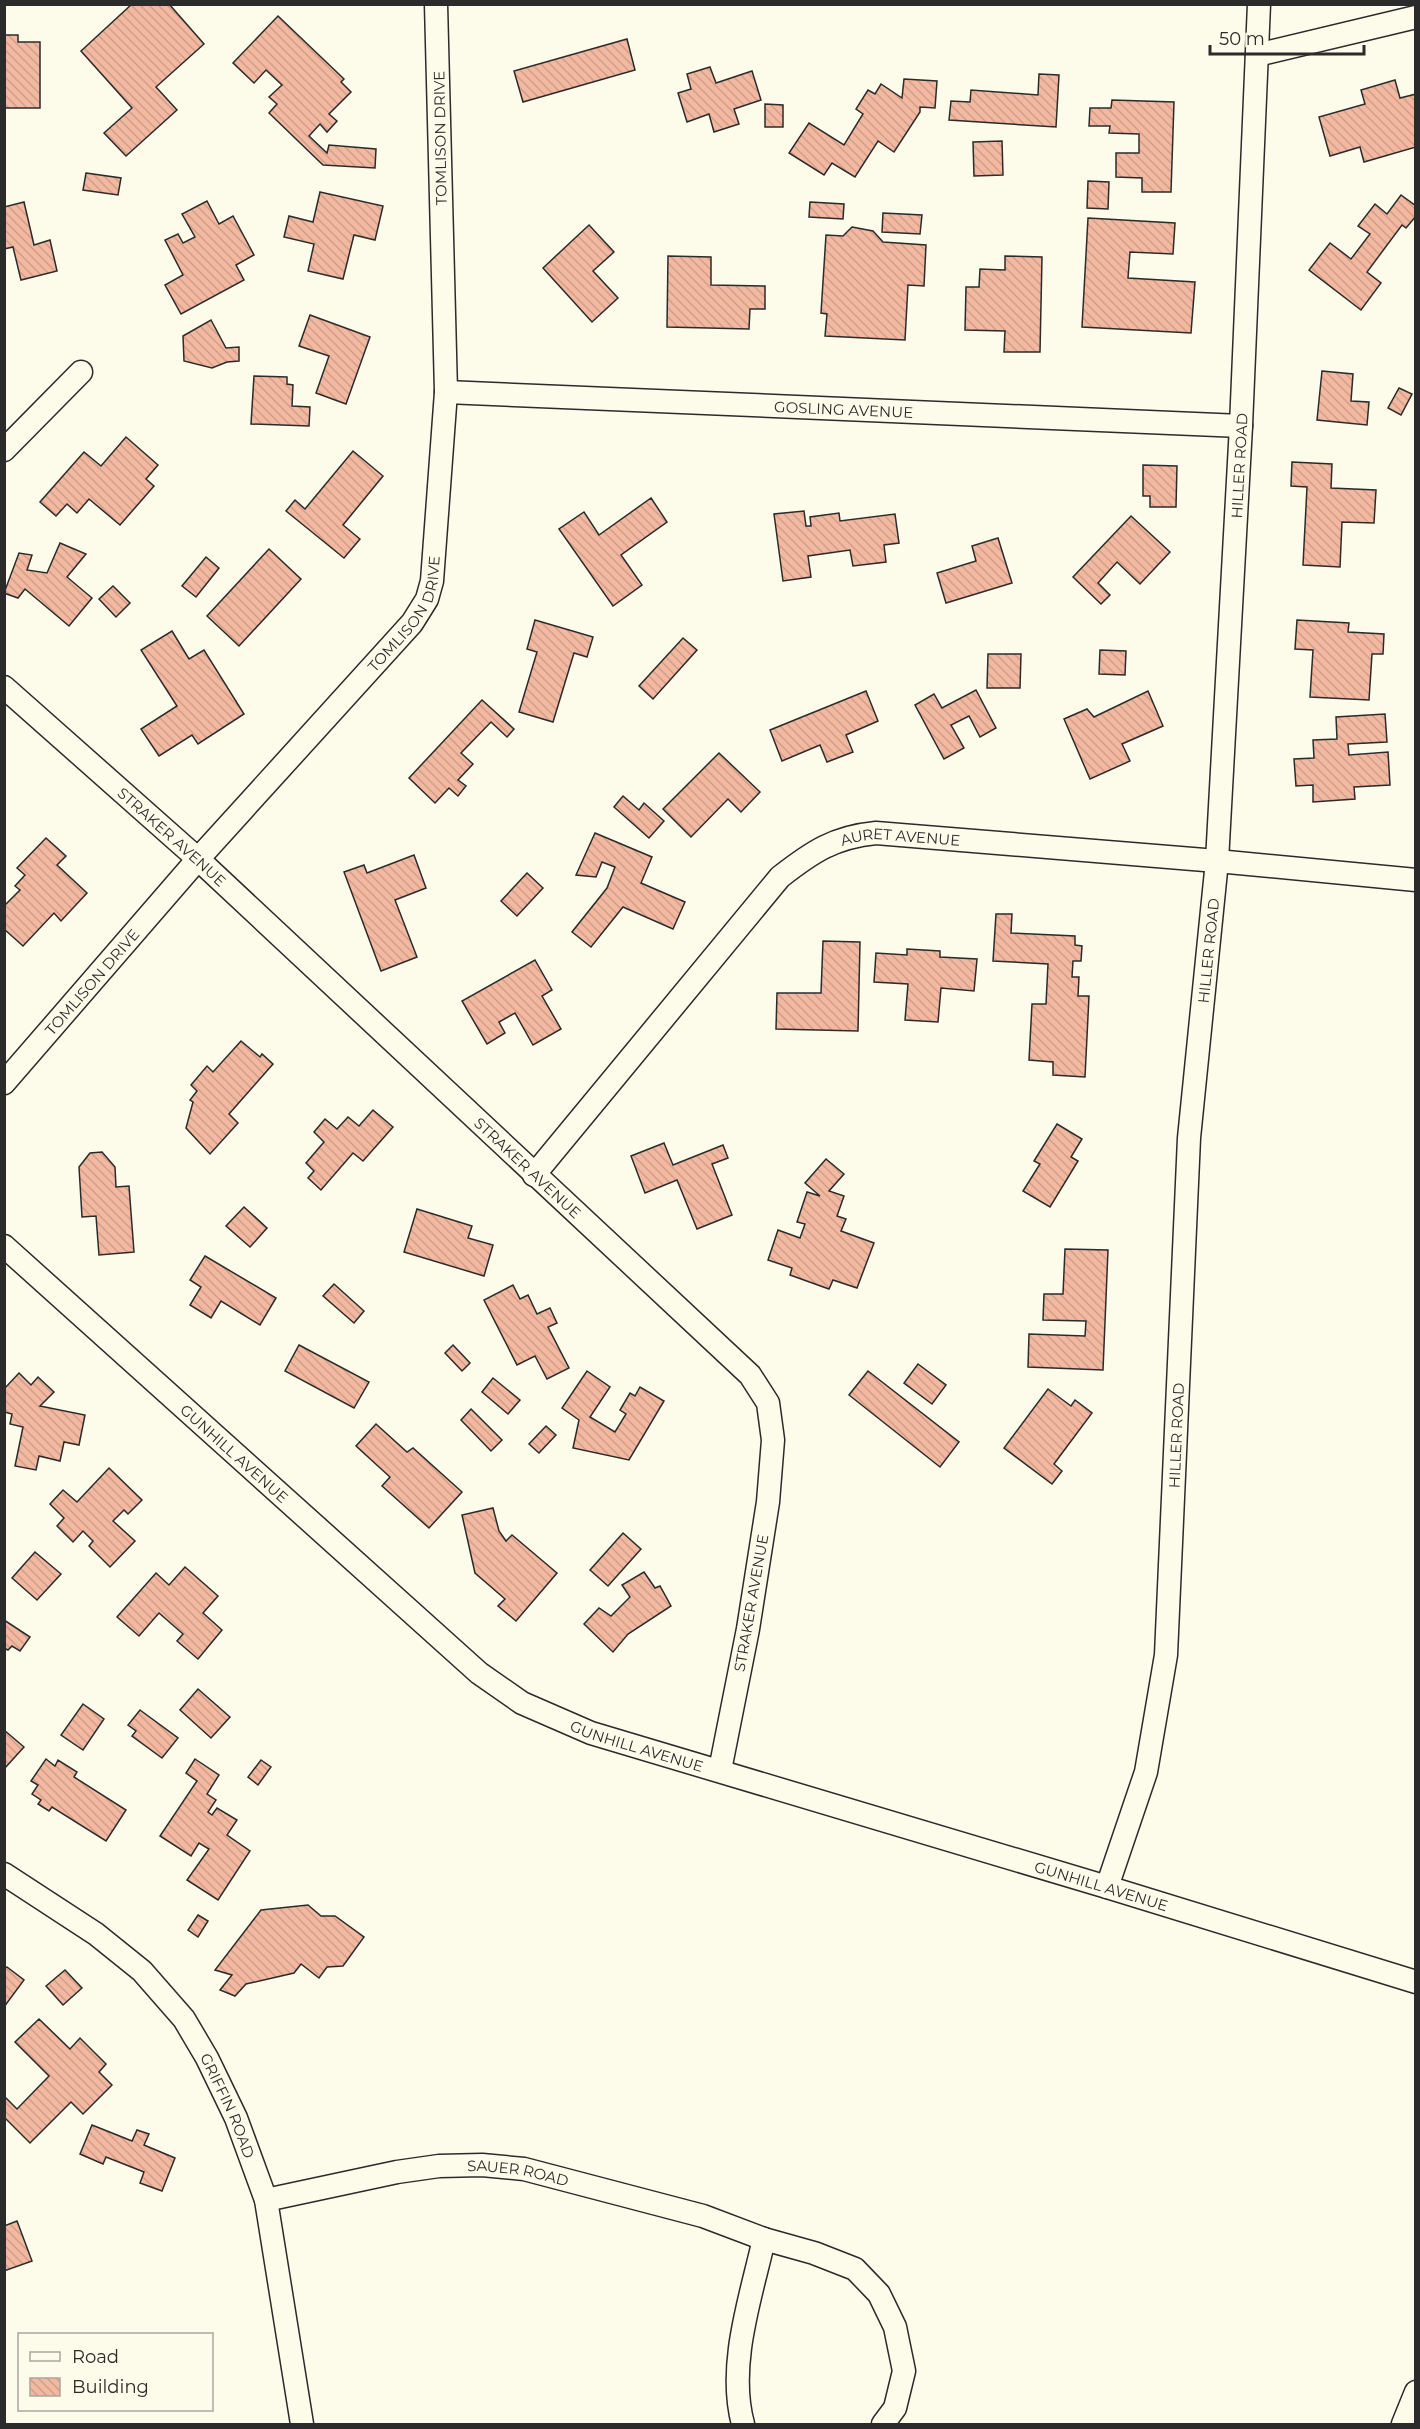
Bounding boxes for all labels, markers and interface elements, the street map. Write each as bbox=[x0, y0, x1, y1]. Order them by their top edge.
scale bar bbox=[1210, 18, 1364, 56]
text: 50 m bbox=[1219, 28, 1265, 50]
street label: TOMLISON DRIVE bbox=[429, 71, 451, 205]
street label: GOSLING AVENUE bbox=[774, 397, 914, 421]
street label: HILLER ROAD bbox=[1226, 412, 1251, 519]
street label: TOMLISON DRIVE bbox=[363, 555, 443, 675]
street label: STRAKER AVENUE bbox=[114, 783, 230, 890]
street label: AURET AVENUE bbox=[838, 823, 961, 849]
street label: HILLER ROAD bbox=[1193, 897, 1223, 1004]
street label: TOMLISON DRIVE bbox=[40, 925, 143, 1039]
street label: STRAKER AVENUE bbox=[471, 1113, 585, 1222]
street label: HILLER ROAD bbox=[1164, 1382, 1188, 1489]
street label: GUNHILL AVENUE bbox=[177, 1400, 292, 1507]
street label: STRAKER AVENUE bbox=[730, 1533, 772, 1673]
street label: GUNHILL AVENUE bbox=[567, 1716, 706, 1776]
street label: GUNHILL AVENUE bbox=[1032, 1856, 1170, 1915]
street label: GRIFFIN ROAD bbox=[196, 2050, 259, 2161]
street label: SAUER ROAD bbox=[467, 2155, 571, 2190]
legend bbox=[18, 2333, 213, 2411]
text: Road bbox=[72, 2346, 119, 2368]
text: Building bbox=[72, 2376, 149, 2398]

